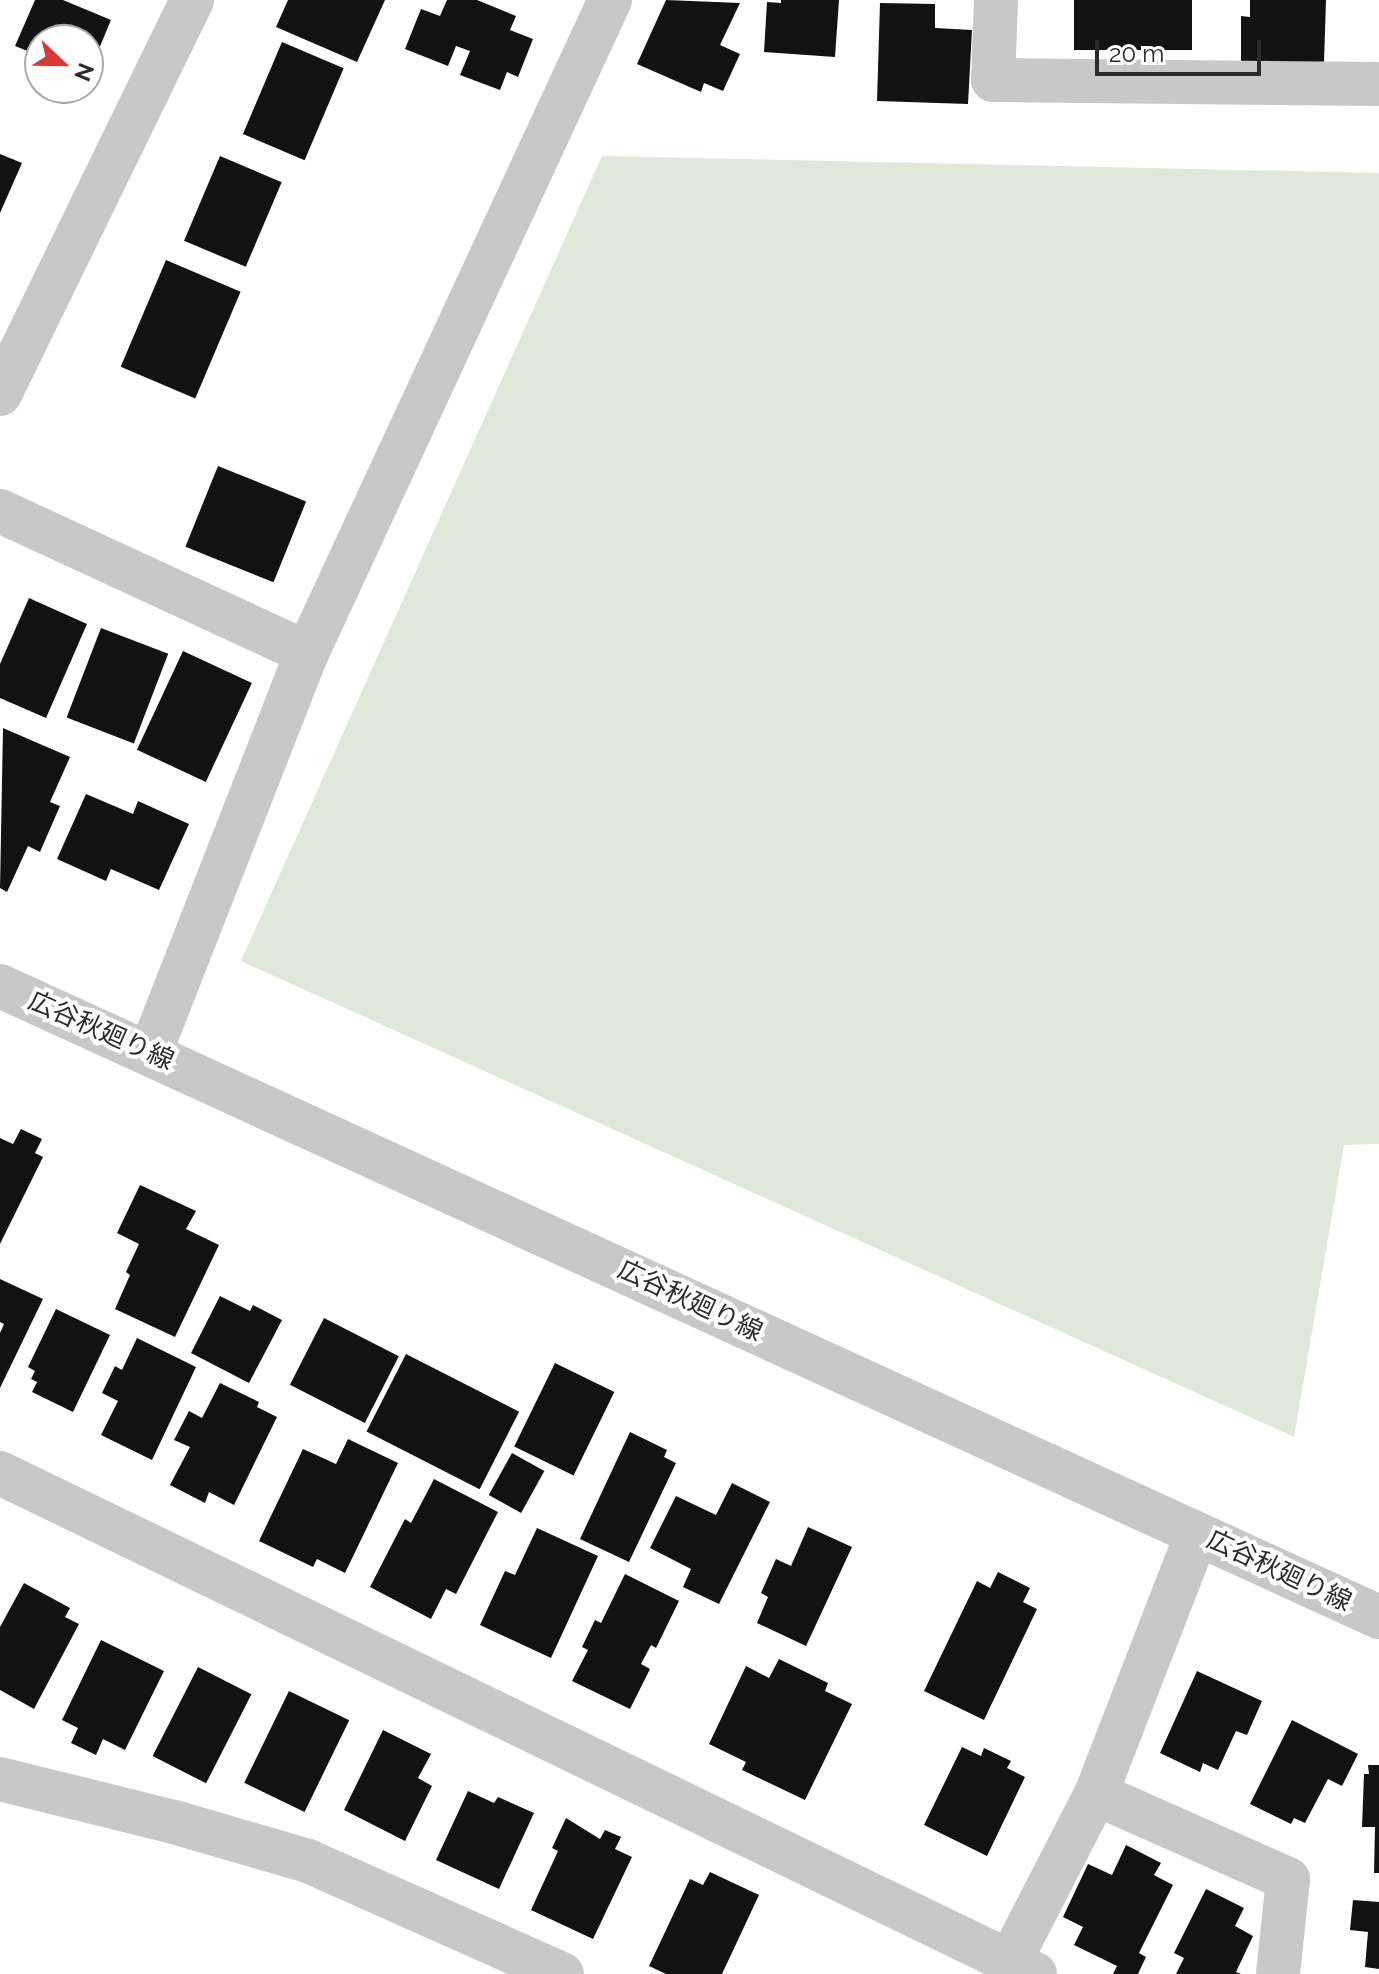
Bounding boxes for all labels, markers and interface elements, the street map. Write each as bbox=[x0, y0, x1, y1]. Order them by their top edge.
north arrow bbox=[24, 24, 104, 104]
scale bar bbox=[1099, 24, 1265, 74]
text: 20 m bbox=[1109, 39, 1164, 68]
text: N bbox=[69, 60, 100, 85]
street label: 広谷秋廻り線 bbox=[23, 985, 179, 1077]
street label: 広谷秋廻り線 bbox=[613, 1254, 767, 1348]
street label: 広谷秋廻り線 bbox=[1202, 1524, 1356, 1618]

